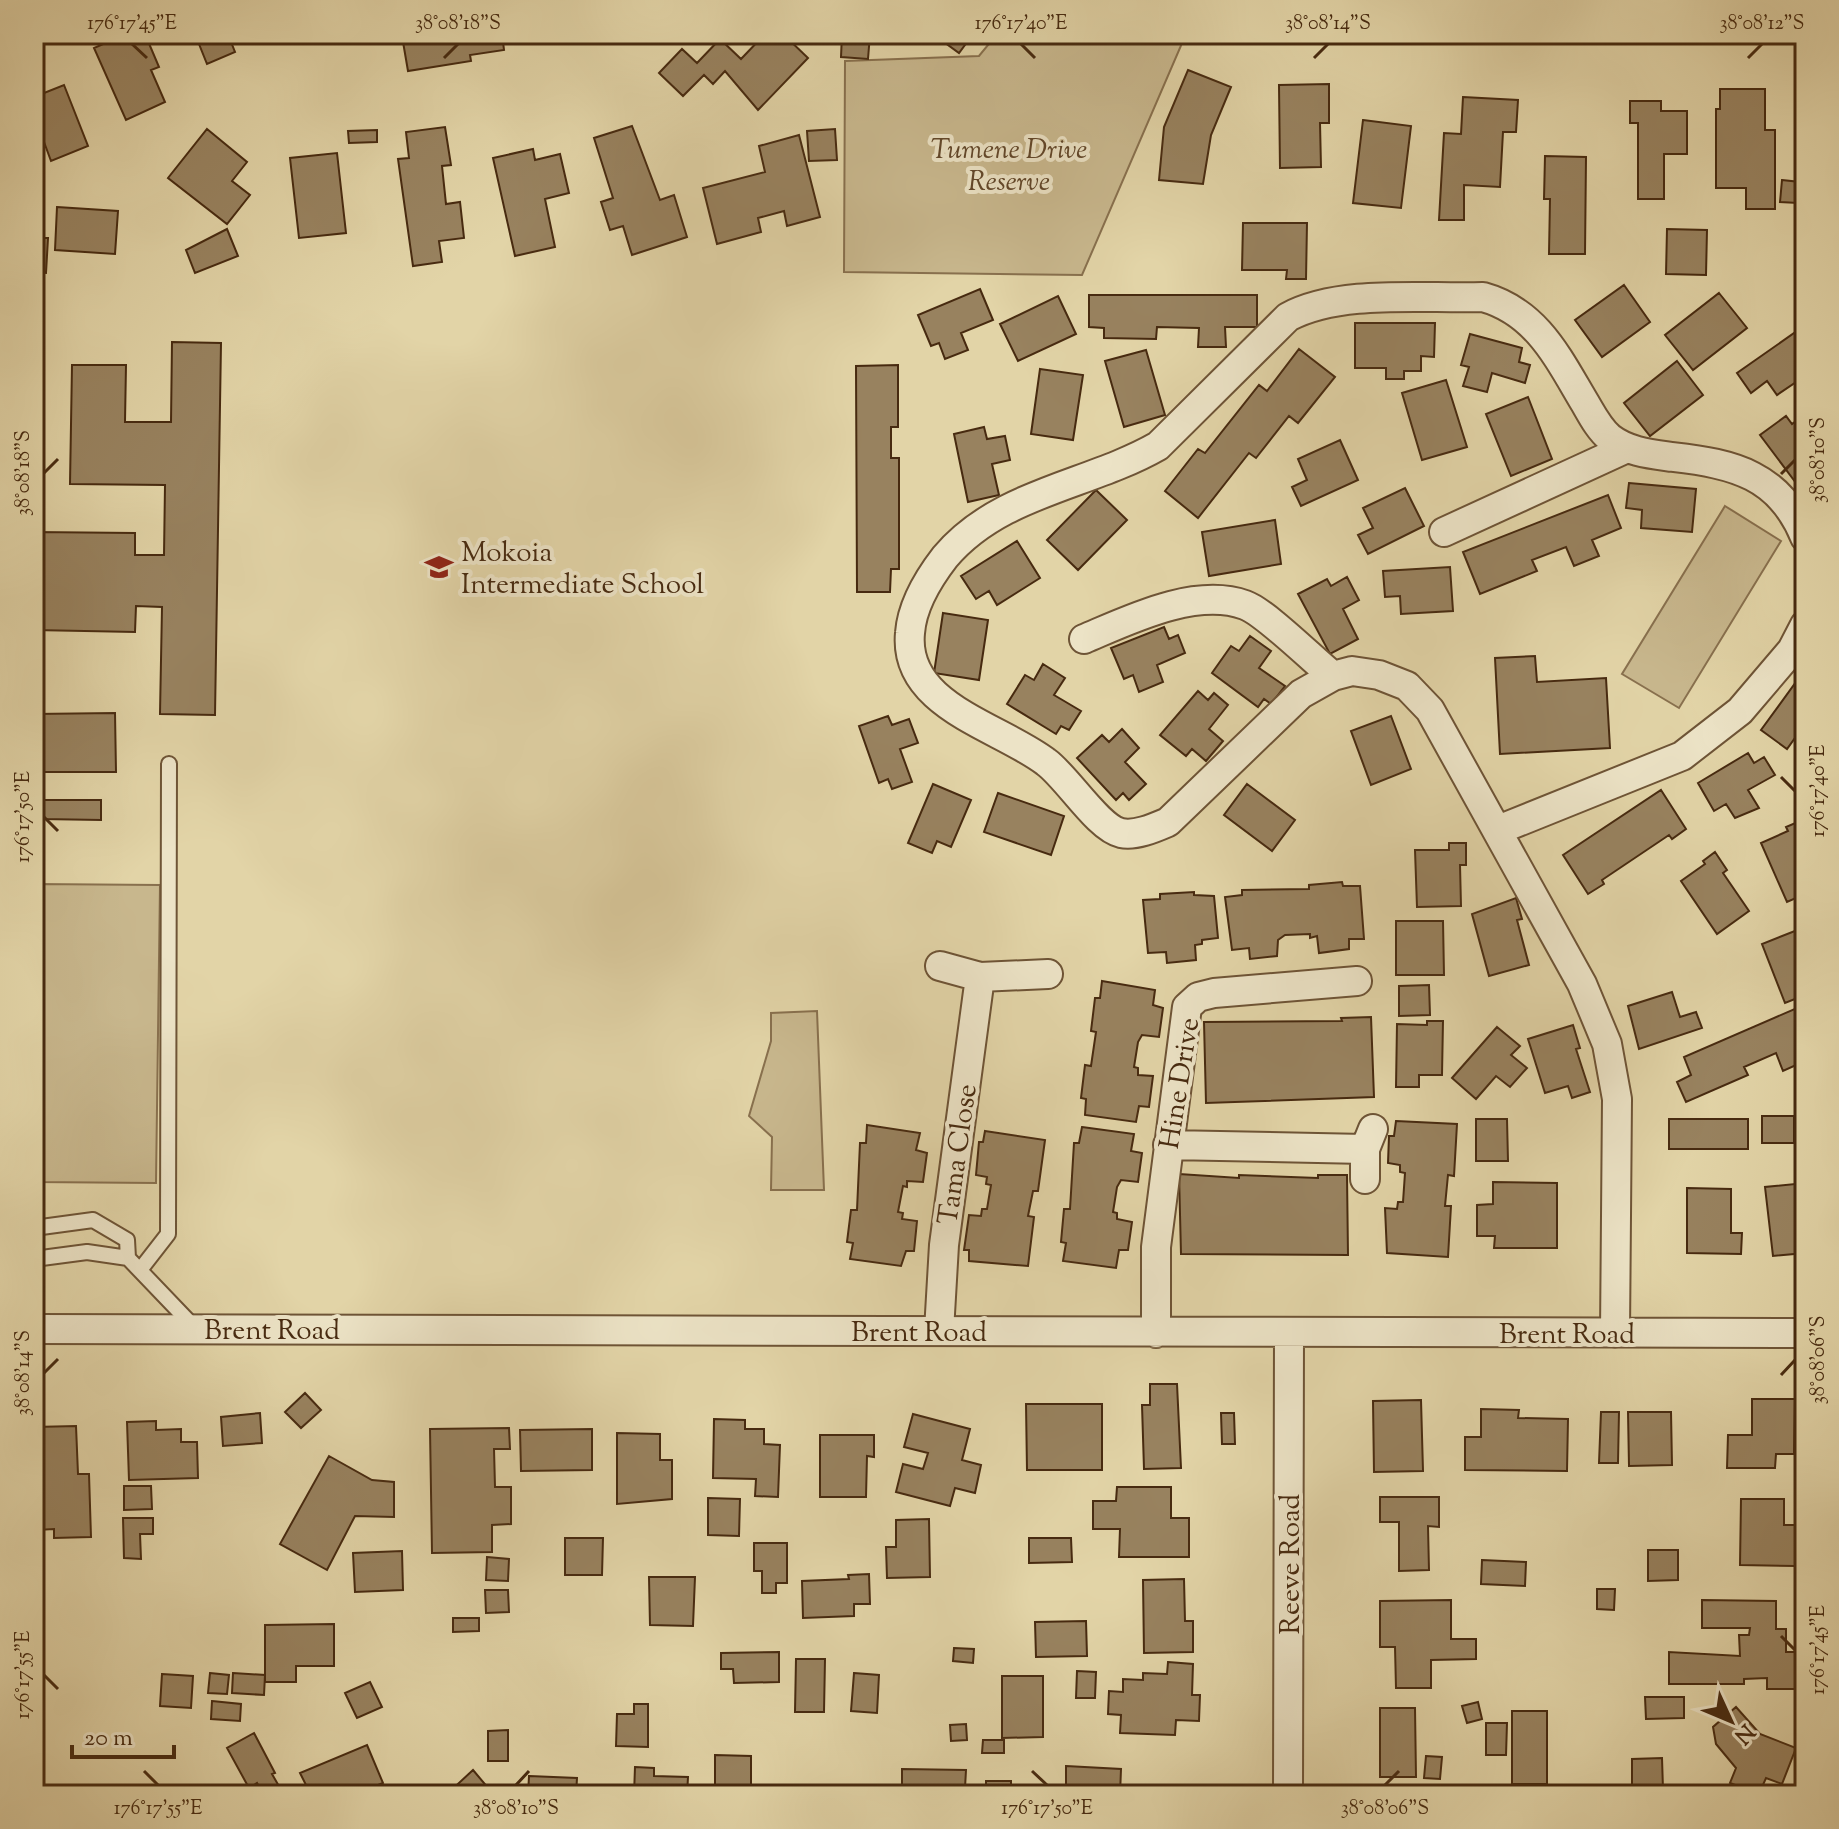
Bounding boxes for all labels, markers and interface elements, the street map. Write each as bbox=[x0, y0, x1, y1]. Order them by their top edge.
text: 176°17'45"E bbox=[87, 10, 177, 39]
text: 38°08'18"S bbox=[415, 10, 501, 39]
text: 176°17'40"E bbox=[975, 10, 1067, 39]
text: 38°08'14"S bbox=[1285, 10, 1371, 39]
text: 38°08'12"S bbox=[1720, 10, 1805, 39]
park label: Tumene Drive Reserve bbox=[931, 131, 1087, 203]
text: 38°08'10"S bbox=[1805, 417, 1834, 503]
text: 38°08'18"S bbox=[10, 430, 39, 516]
place label: Mokoia Intermediate School bbox=[461, 534, 704, 606]
school or university icon: Mokoia Intermediate School bbox=[424, 552, 454, 582]
text: 176°17'40"E bbox=[1805, 745, 1834, 837]
text: 176°17'50"E bbox=[10, 771, 39, 863]
street label: Hine Drive bbox=[1151, 1015, 1211, 1152]
street label: Tama Close bbox=[929, 1081, 989, 1227]
street label: Brent Road bbox=[204, 1312, 340, 1352]
street label: Brent Road bbox=[851, 1314, 987, 1354]
street label: Brent Road bbox=[1499, 1316, 1635, 1356]
text: 38°08'06"S bbox=[1805, 1316, 1834, 1404]
text: 38°08'14"S bbox=[10, 1330, 39, 1416]
street label: Reeve Road bbox=[1272, 1493, 1312, 1634]
text: 176°17'45"E bbox=[1805, 1605, 1834, 1695]
text: 176°17'55"E bbox=[10, 1631, 39, 1719]
north arrow bbox=[1691, 1681, 1771, 1761]
scale bar bbox=[72, 1709, 174, 1759]
text: N bbox=[1725, 1715, 1761, 1751]
text: 20 m bbox=[84, 1722, 133, 1756]
text: 176°17'55"E bbox=[114, 1795, 202, 1824]
text: 38°08'10"S bbox=[473, 1795, 559, 1824]
text: 176°17'50"E bbox=[1001, 1795, 1093, 1824]
text: 38°08'06"S bbox=[1341, 1795, 1429, 1824]

